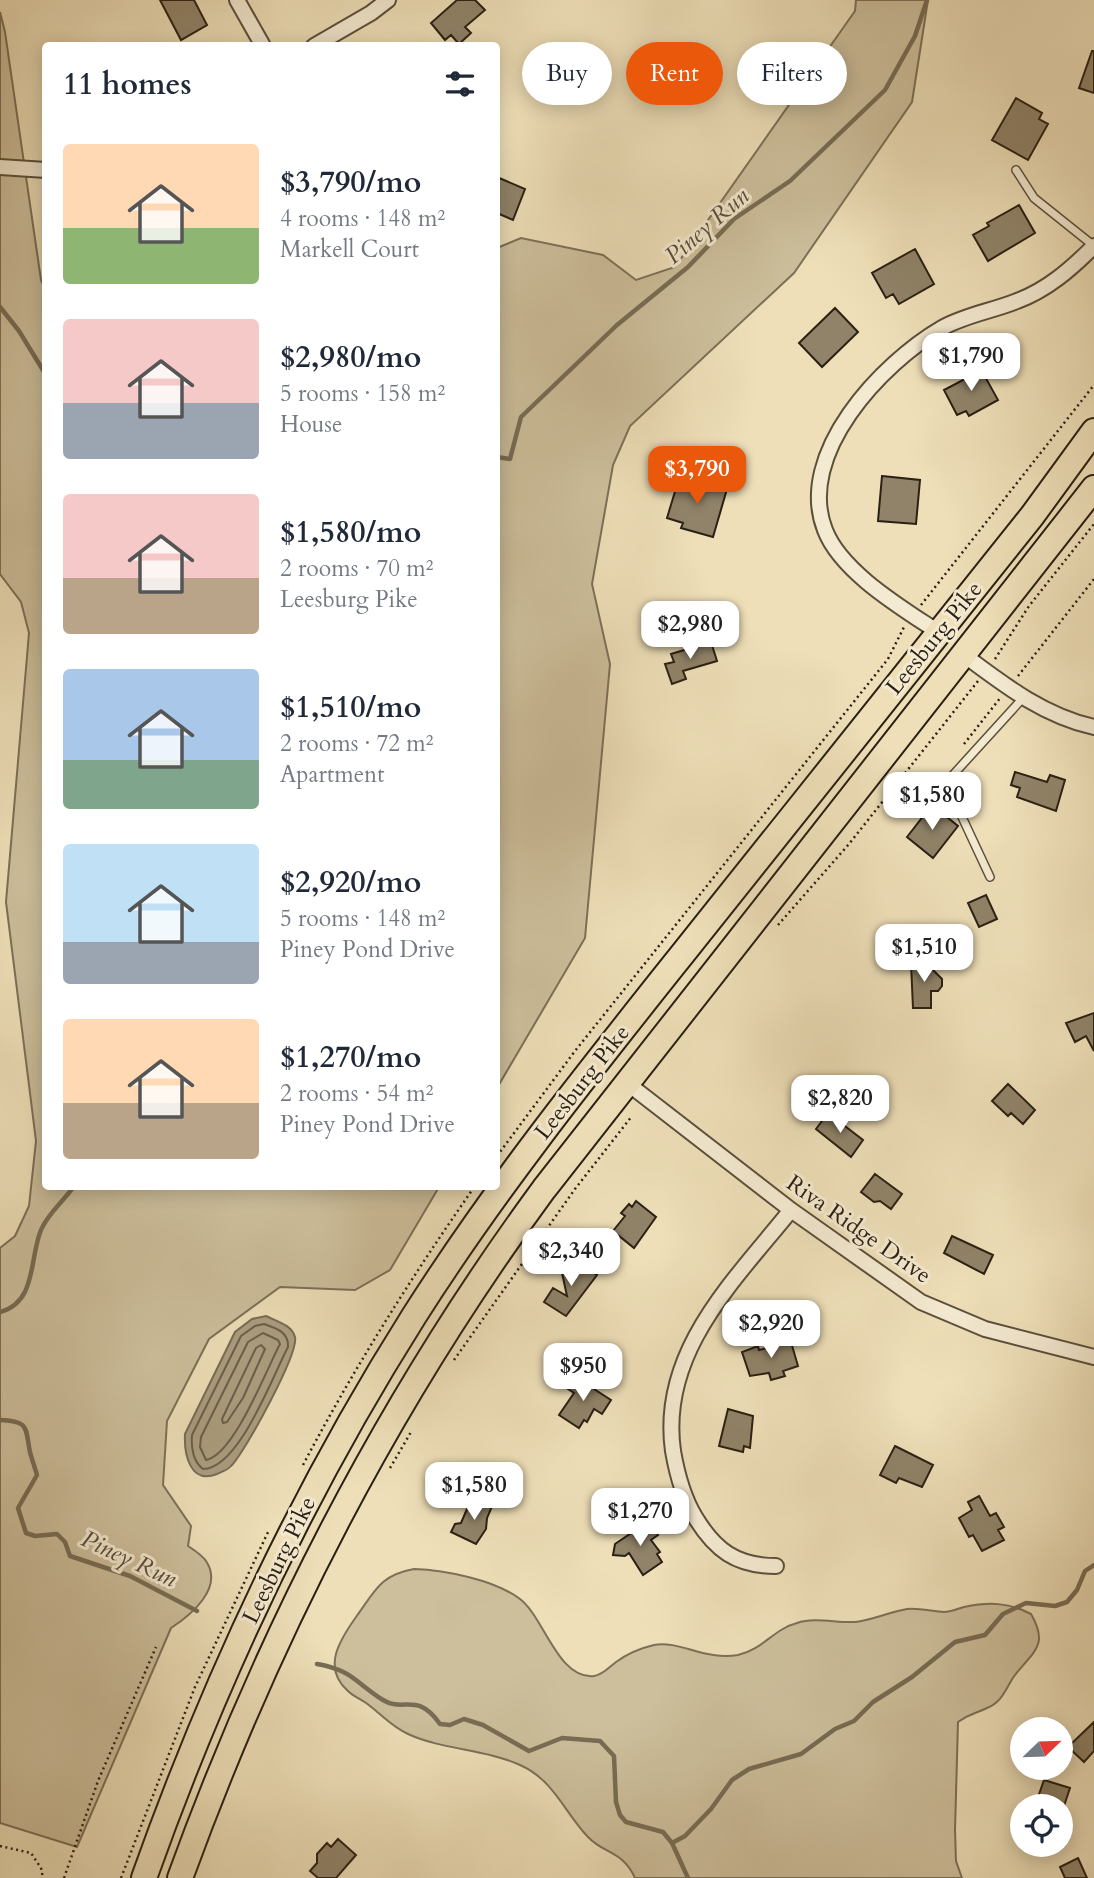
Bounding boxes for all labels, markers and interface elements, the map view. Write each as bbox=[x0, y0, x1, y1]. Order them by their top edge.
chip: Buy bbox=[522, 42, 612, 105]
chip: Rent bbox=[626, 42, 723, 105]
chip: Filters bbox=[737, 42, 847, 105]
text: 11 homes bbox=[63, 64, 192, 105]
icon: filters bbox=[441, 65, 479, 103]
text: $3,790/mo bbox=[280, 162, 421, 203]
icon: home bbox=[119, 172, 203, 256]
water label: Piney Run bbox=[658, 180, 756, 272]
text: 4 rooms · 148 m² bbox=[280, 203, 445, 234]
text: Markell Court bbox=[280, 234, 419, 265]
pin: $1,790 bbox=[914, 334, 1028, 393]
text: $2,980/mo bbox=[280, 337, 421, 378]
text: $1,790 bbox=[938, 340, 1004, 371]
icon: home bbox=[119, 347, 203, 431]
text: 5 rooms · 158 m² bbox=[280, 378, 445, 409]
text: House bbox=[280, 409, 342, 440]
pin: $3,790 bbox=[640, 447, 754, 506]
text: $3,790 bbox=[664, 453, 730, 484]
text: $1,580/mo bbox=[280, 512, 421, 553]
icon: home bbox=[119, 522, 203, 606]
text: 2 rooms · 70 m² bbox=[280, 553, 433, 584]
street label: Leesburg Pike bbox=[879, 575, 989, 701]
text: Leesburg Pike bbox=[280, 584, 418, 615]
pin: $2,980 bbox=[633, 602, 747, 661]
text: $2,980 bbox=[657, 608, 723, 639]
text: $1,510/mo bbox=[280, 687, 421, 728]
icon: home bbox=[119, 697, 203, 781]
text: 2 rooms · 72 m² bbox=[280, 728, 433, 759]
text: Apartment bbox=[280, 759, 384, 790]
pin: $1,580 bbox=[875, 772, 989, 832]
text: $1,580 bbox=[899, 779, 965, 810]
text: $2,920/mo bbox=[280, 862, 421, 903]
icon: home bbox=[119, 872, 203, 956]
text: 5 rooms · 148 m² bbox=[280, 903, 445, 934]
pin: $1,510 bbox=[867, 925, 981, 984]
text: $1,510 bbox=[891, 931, 957, 962]
text: Piney Pond Drive bbox=[280, 934, 455, 965]
street label: Leesburg Pike bbox=[527, 1018, 637, 1146]
text: $1,270/mo bbox=[280, 1037, 421, 1078]
icon: home bbox=[119, 1047, 203, 1131]
pin: $2,820 bbox=[783, 1076, 897, 1135]
text: 2 rooms · 54 m² bbox=[280, 1078, 433, 1109]
text: $2,820 bbox=[807, 1082, 873, 1113]
text: Piney Pond Drive bbox=[280, 1109, 455, 1140]
street label: Riva Ridge Drive bbox=[781, 1168, 937, 1290]
pin: $2,340 bbox=[514, 1228, 628, 1288]
text: $2,340 bbox=[538, 1235, 604, 1266]
pin: $2,920 bbox=[714, 1300, 828, 1360]
text: $2,920 bbox=[738, 1307, 804, 1338]
pin: $950 bbox=[542, 1344, 624, 1403]
text: $950 bbox=[559, 1350, 607, 1381]
pin: $1,580 bbox=[417, 1462, 531, 1522]
text: $1,580 bbox=[441, 1469, 507, 1500]
pin: $1,270 bbox=[583, 1488, 697, 1548]
street label: Leesburg Pike bbox=[235, 1491, 323, 1629]
text: $1,270 bbox=[607, 1495, 673, 1526]
water label: Piney Run bbox=[76, 1523, 182, 1596]
north arrow bbox=[1010, 1717, 1073, 1780]
map controls bbox=[1010, 1717, 1073, 1857]
button: locate bbox=[1010, 1794, 1073, 1857]

